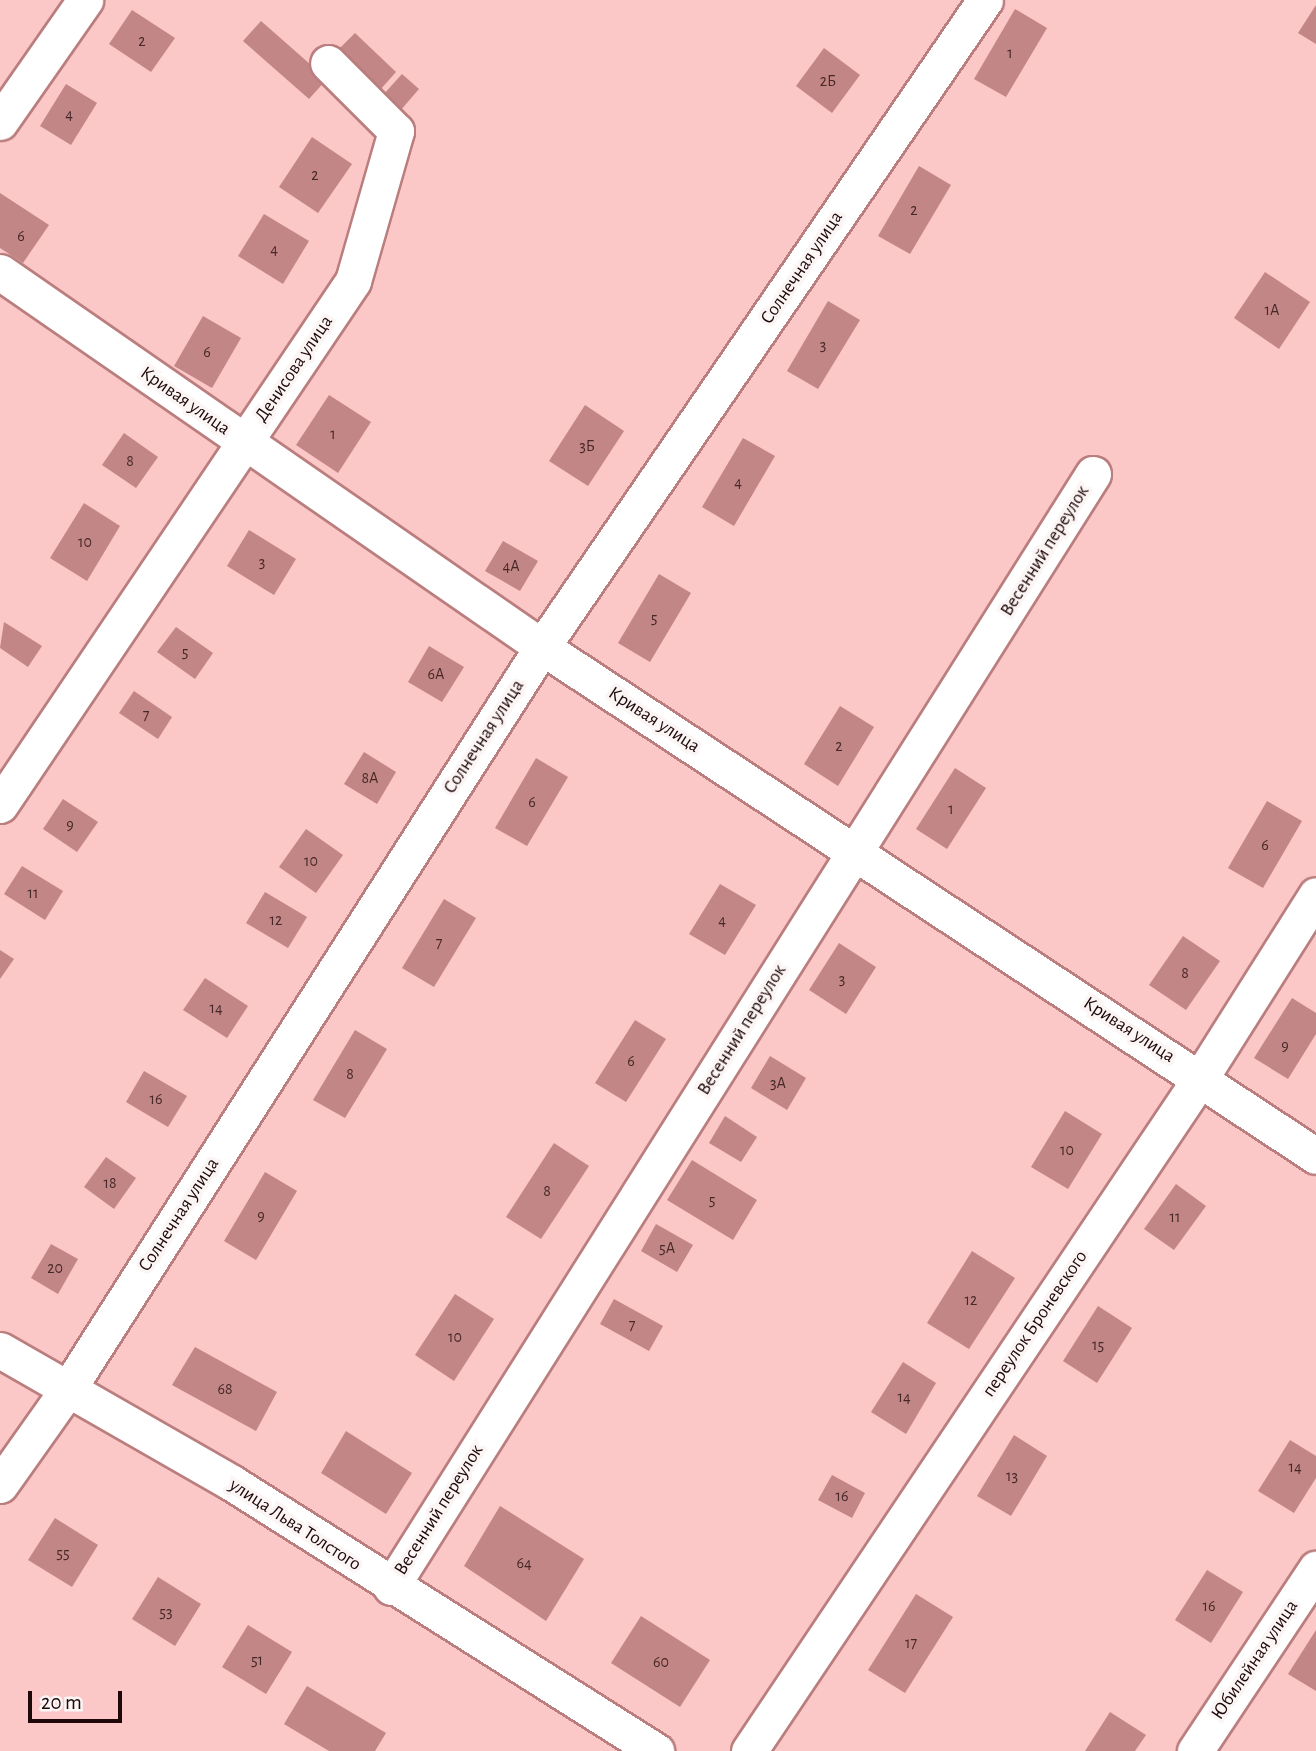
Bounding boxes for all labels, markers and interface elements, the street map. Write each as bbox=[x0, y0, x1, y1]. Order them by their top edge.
house number: 2 bbox=[138, 31, 146, 51]
house number: 1 bbox=[1007, 43, 1013, 63]
house number: 2Б bbox=[820, 71, 836, 91]
house number: 4 bbox=[65, 104, 73, 124]
house number: 2 bbox=[311, 165, 319, 185]
house number: 2 bbox=[910, 200, 918, 220]
street label: Солнечная улица bbox=[756, 207, 848, 329]
house number: 6 bbox=[17, 226, 25, 246]
house number: 4 bbox=[270, 239, 278, 259]
house number: 1А bbox=[1265, 300, 1279, 320]
street label: Денисова улица bbox=[250, 311, 338, 427]
house number: 3 bbox=[820, 335, 826, 355]
house number: 6 bbox=[203, 342, 211, 362]
street label: Кривая улица bbox=[136, 362, 234, 440]
house number: 1 bbox=[330, 424, 336, 444]
house number: 3Б bbox=[579, 436, 595, 456]
house number: 8 bbox=[126, 451, 134, 471]
house number: 4 bbox=[734, 472, 742, 492]
street label: Весенний переулок bbox=[996, 481, 1094, 621]
house number: 10 bbox=[78, 532, 92, 552]
house number: 3 bbox=[259, 552, 265, 572]
house number: 4А bbox=[502, 556, 520, 576]
house number: 5 bbox=[651, 608, 657, 628]
house number: 5 bbox=[182, 642, 188, 662]
house number: 6А bbox=[428, 664, 444, 684]
street label: Солнечная улица bbox=[439, 676, 529, 798]
street label: Кривая улица bbox=[604, 682, 704, 758]
house number: 7 bbox=[143, 705, 149, 725]
house number: 2 bbox=[835, 736, 843, 756]
house number: 8А bbox=[362, 768, 378, 788]
house number: 6 bbox=[528, 792, 536, 812]
house number: 1 bbox=[948, 799, 954, 819]
house number: 9 bbox=[66, 815, 74, 835]
house number: 6 bbox=[1261, 835, 1269, 855]
house number: 10 bbox=[304, 851, 318, 871]
house number: 11 bbox=[27, 883, 39, 903]
house number: 12 bbox=[270, 910, 282, 930]
house number: 4 bbox=[718, 910, 726, 930]
house number: 7 bbox=[436, 933, 442, 953]
street label: Весенний переулок bbox=[693, 960, 791, 1100]
house number: 8 bbox=[1181, 963, 1189, 983]
house number: 3 bbox=[839, 969, 845, 989]
street label: Кривая улица bbox=[1079, 992, 1179, 1068]
house number: 14 bbox=[209, 998, 223, 1018]
house number: 9 bbox=[1281, 1036, 1289, 1056]
house number: 6 bbox=[627, 1051, 635, 1071]
house number: 8 bbox=[346, 1064, 354, 1084]
house number: 3А bbox=[770, 1073, 786, 1093]
house number: 16 bbox=[149, 1089, 163, 1109]
house number: 10 bbox=[1060, 1140, 1074, 1160]
street label: Солнечная улица bbox=[134, 1154, 224, 1276]
house number: 18 bbox=[103, 1173, 117, 1193]
house number: 8 bbox=[543, 1181, 551, 1201]
house number: 5 bbox=[709, 1190, 715, 1210]
house number: 9 bbox=[257, 1206, 265, 1226]
house number: 11 bbox=[1169, 1207, 1181, 1227]
house number: 5А bbox=[659, 1238, 675, 1258]
street label: переулок Броневского bbox=[977, 1246, 1093, 1402]
house number: 20 bbox=[47, 1258, 63, 1278]
house number: 12 bbox=[965, 1290, 977, 1310]
house number: 7 bbox=[629, 1315, 635, 1335]
house number: 10 bbox=[448, 1327, 462, 1347]
house number: 15 bbox=[1092, 1335, 1104, 1355]
house number: 68 bbox=[217, 1379, 233, 1399]
house number: 14 bbox=[897, 1387, 911, 1407]
street label: Весенний переулок bbox=[390, 1440, 488, 1580]
house number: 14 bbox=[1288, 1457, 1302, 1477]
house number: 13 bbox=[1006, 1466, 1018, 1486]
street label: улица Льва Толстого bbox=[225, 1474, 365, 1576]
house number: 16 bbox=[835, 1486, 849, 1506]
house number: 55 bbox=[56, 1543, 70, 1563]
house number: 64 bbox=[516, 1553, 532, 1573]
house number: 16 bbox=[1202, 1596, 1216, 1616]
street label: Юбилейная улица bbox=[1207, 1596, 1303, 1724]
house number: 53 bbox=[159, 1602, 173, 1622]
house number: 17 bbox=[905, 1633, 917, 1653]
house number: 51 bbox=[251, 1650, 263, 1670]
house number: 60 bbox=[653, 1652, 669, 1672]
scale bar bbox=[32, 1678, 126, 1722]
text: 20 m bbox=[41, 1692, 82, 1713]

